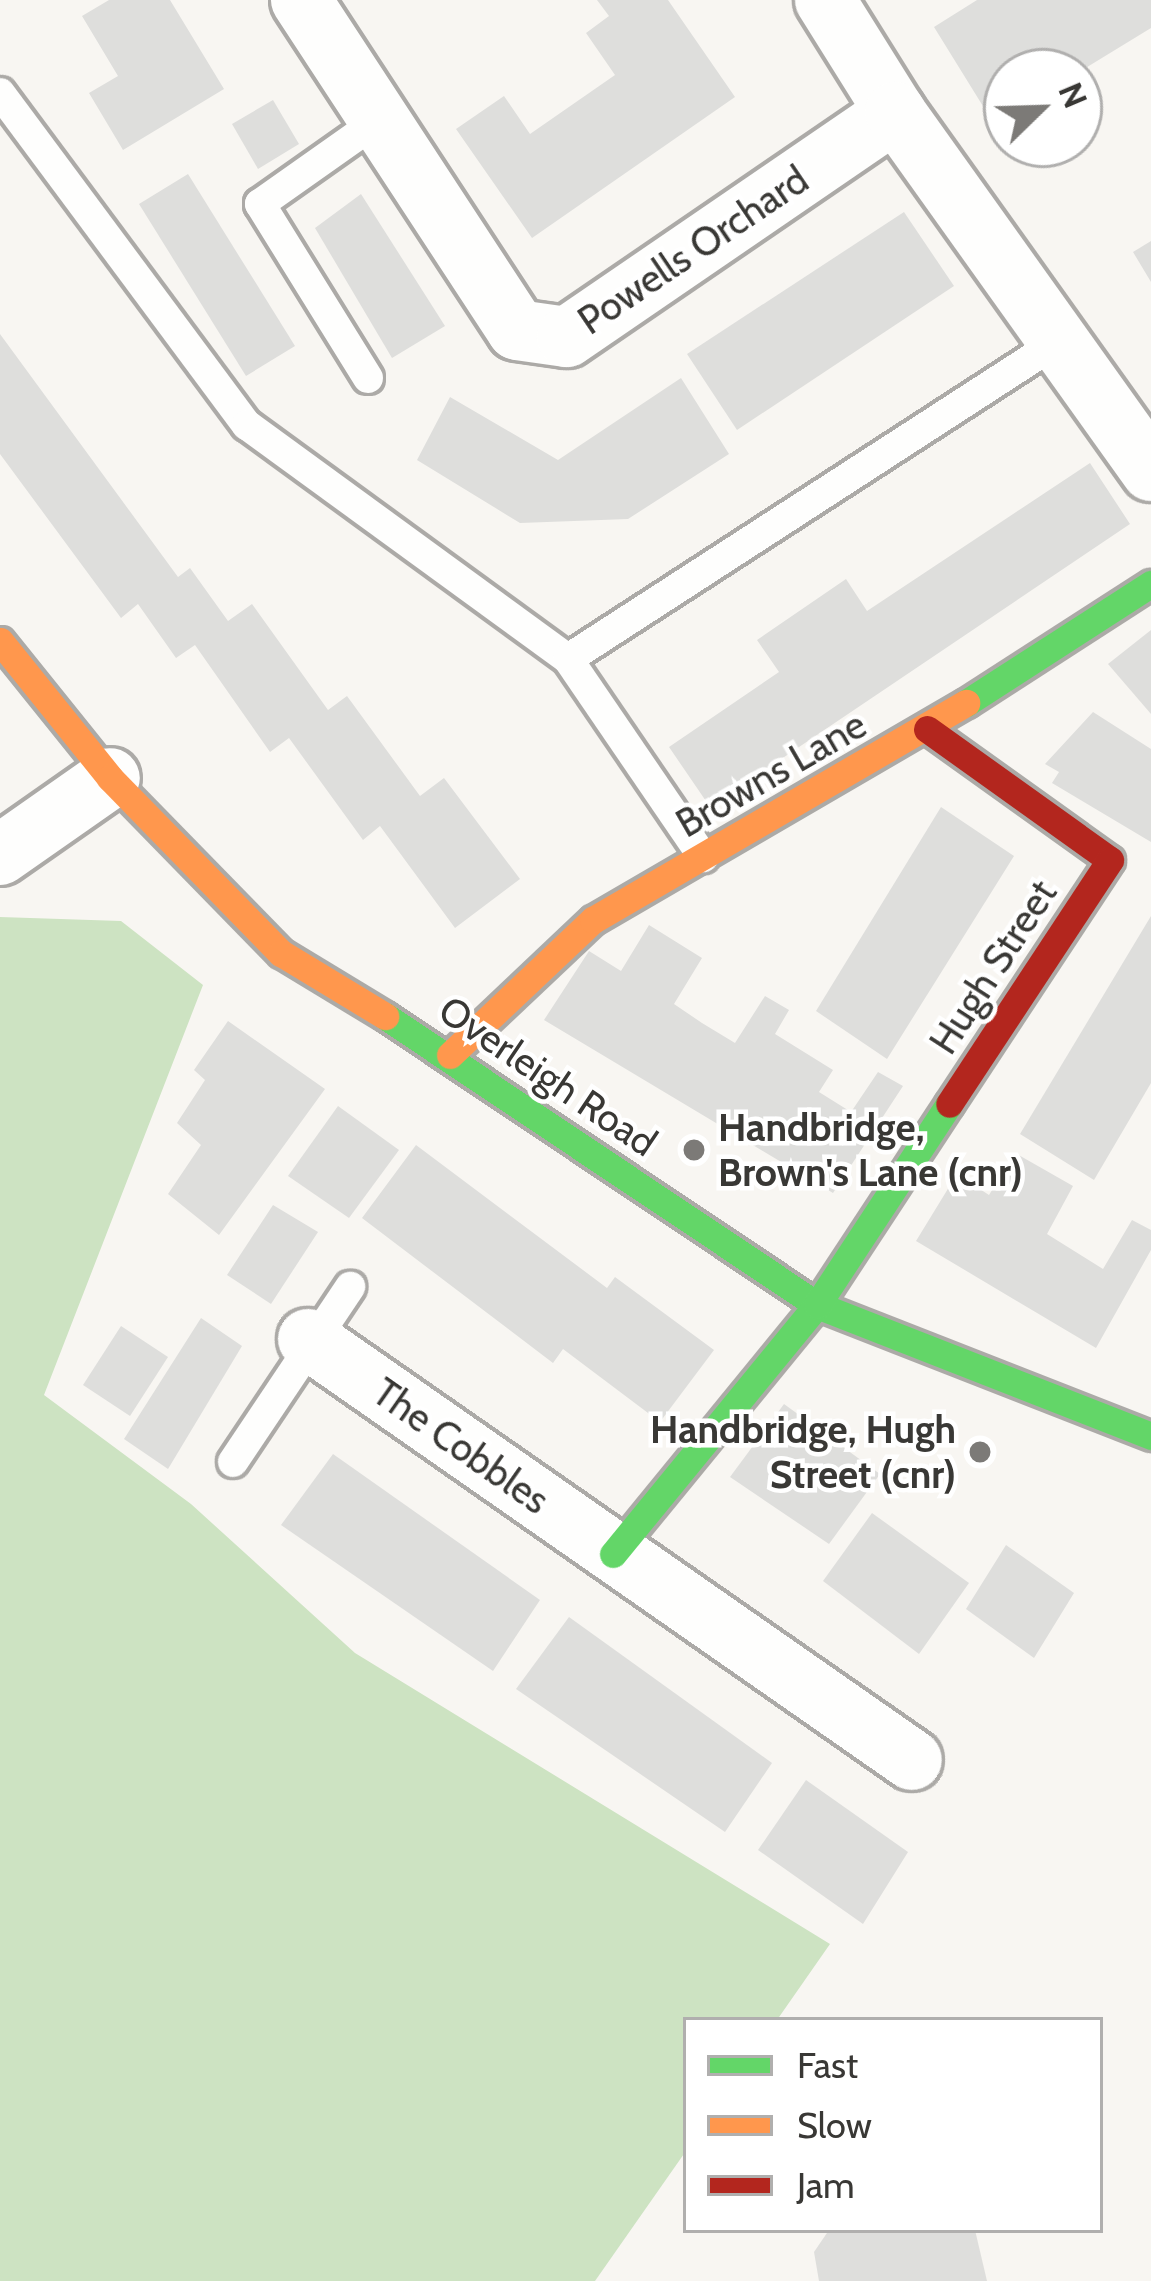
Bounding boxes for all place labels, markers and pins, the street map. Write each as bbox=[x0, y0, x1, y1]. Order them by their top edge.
place label: Handbridge, Brown's Lane (cnr) bbox=[718, 1105, 1023, 1196]
marker: Handbridge, Brown's Lane (cnr) bbox=[681, 1137, 707, 1163]
place label: Handbridge, Hugh Street (cnr) bbox=[650, 1407, 956, 1498]
marker: Handbridge, Hugh Street (cnr) bbox=[967, 1439, 993, 1465]

